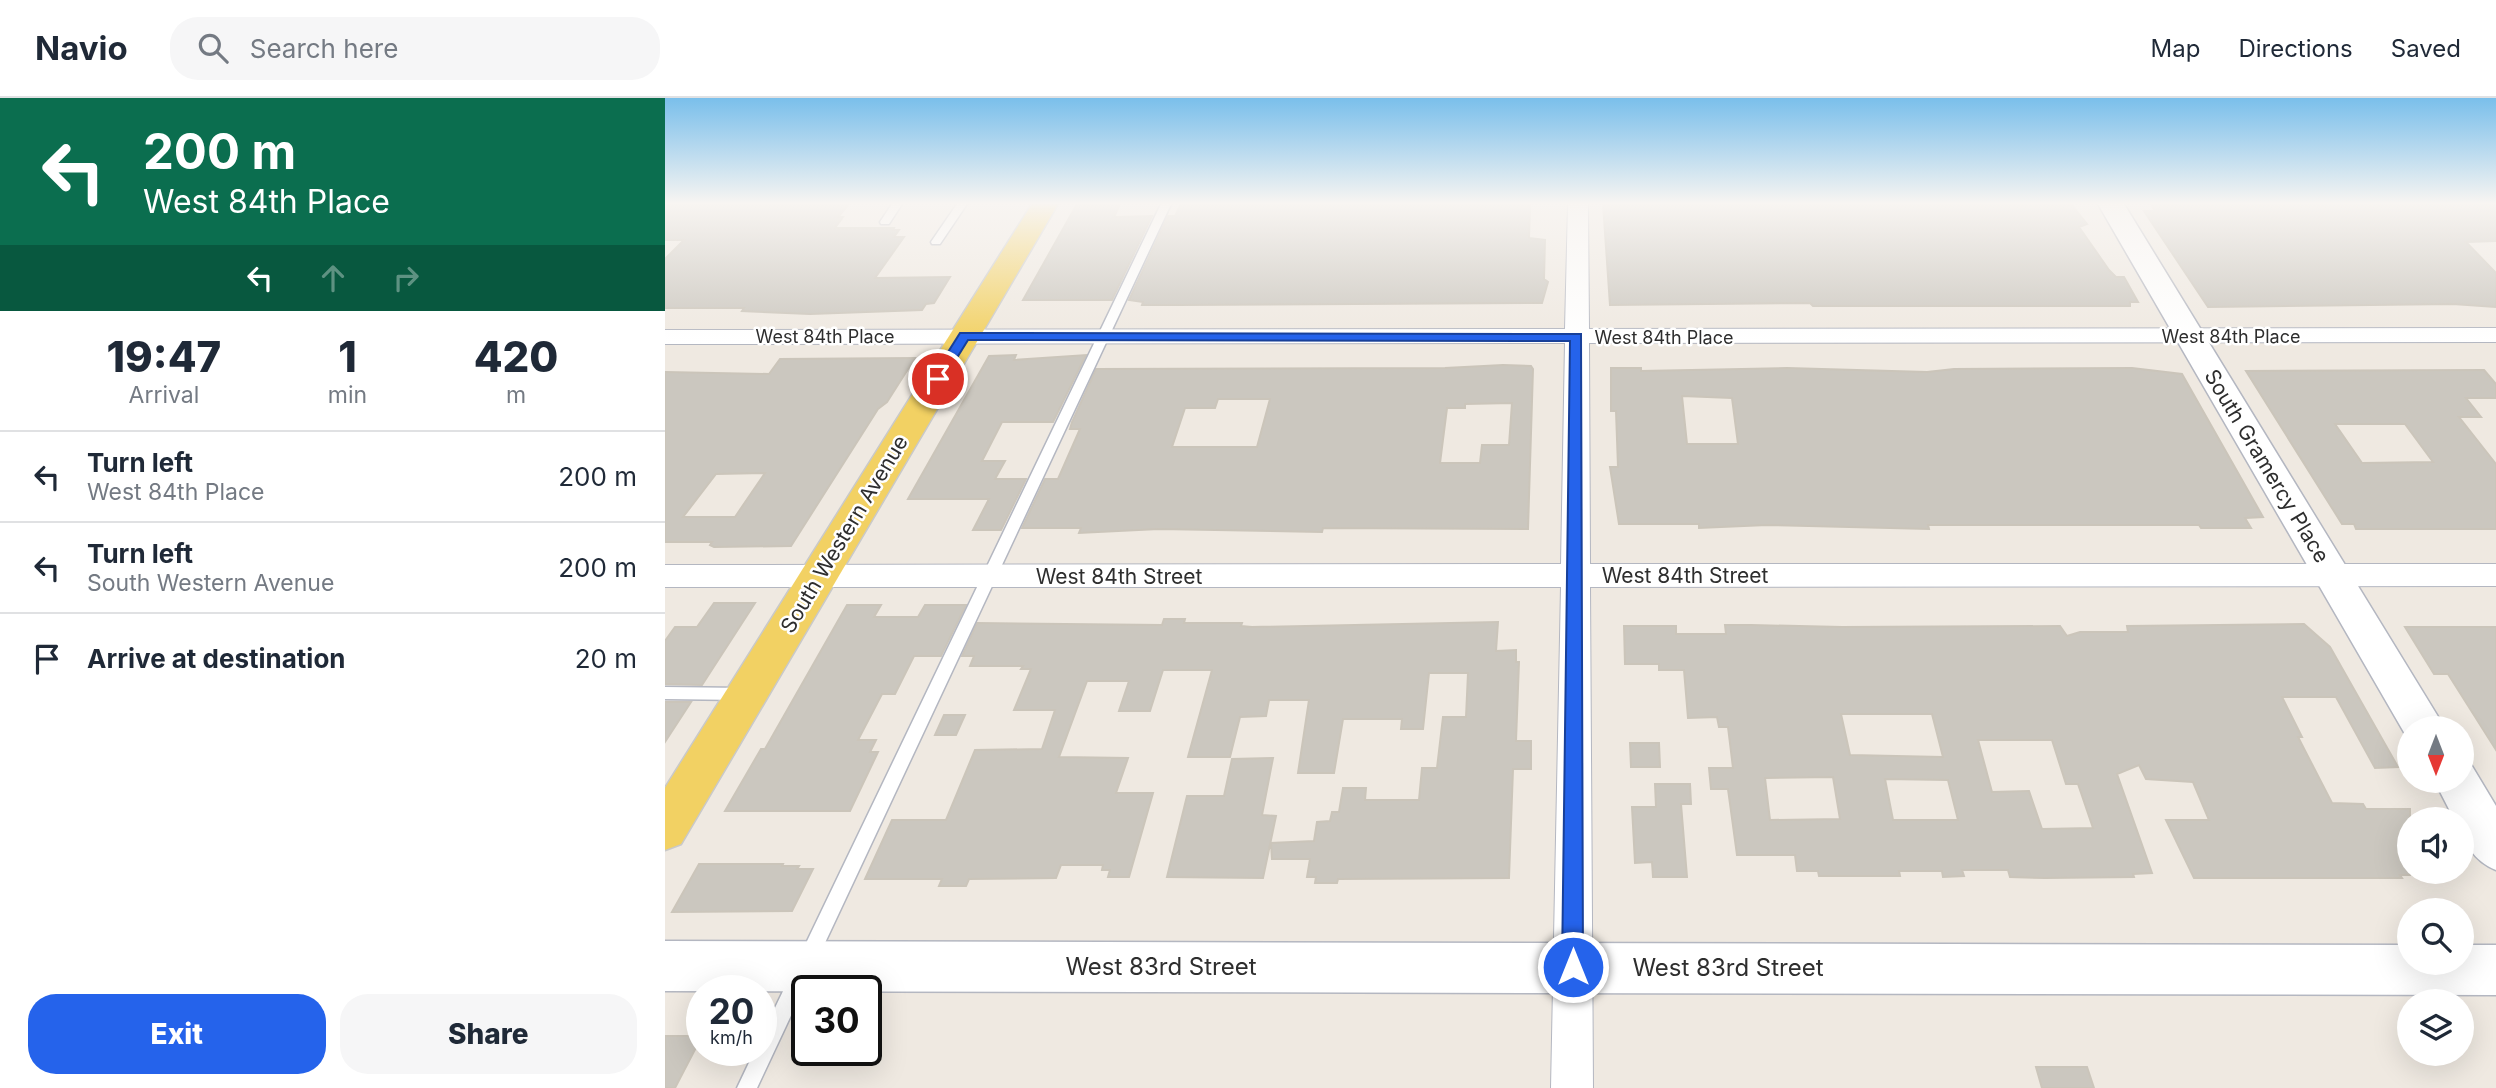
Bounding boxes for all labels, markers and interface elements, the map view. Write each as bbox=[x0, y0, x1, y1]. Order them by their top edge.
search box bbox=[170, 17, 660, 80]
text: Navio bbox=[35, 28, 128, 68]
icon: search bbox=[194, 29, 232, 67]
text: Search here bbox=[250, 33, 398, 64]
text: Map bbox=[2151, 34, 2200, 63]
text: Directions bbox=[2238, 34, 2353, 63]
text: Saved bbox=[2391, 34, 2461, 63]
text: 200 m bbox=[143, 122, 296, 181]
icon: left bbox=[28, 126, 119, 217]
text: West 84th Place bbox=[143, 182, 390, 221]
icon: left bbox=[241, 259, 279, 297]
icon: ahead bbox=[314, 259, 352, 297]
icon: right bbox=[387, 259, 425, 297]
street label: West 84th Place bbox=[756, 326, 894, 347]
street label: West 84th Place bbox=[2162, 326, 2300, 347]
street label: West 84th Place bbox=[1595, 327, 1733, 348]
text: 19:47 bbox=[107, 331, 221, 382]
text: 1 bbox=[338, 331, 357, 382]
text: 420 bbox=[474, 331, 558, 382]
pin bbox=[908, 349, 968, 409]
icon: arrive bbox=[919, 360, 957, 398]
street label: South Gramercy Place bbox=[2199, 365, 2335, 567]
text: Arrival bbox=[129, 381, 199, 409]
text: min bbox=[328, 381, 367, 409]
text: m bbox=[506, 381, 526, 409]
street label: South Western Avenue bbox=[775, 431, 913, 637]
text: Turn left bbox=[87, 447, 193, 478]
icon: left bbox=[28, 458, 66, 496]
text: 200 m bbox=[558, 461, 637, 492]
text: West 84th Place bbox=[87, 478, 264, 506]
text: Turn left bbox=[87, 538, 193, 569]
icon: left bbox=[28, 549, 66, 587]
text: 200 m bbox=[558, 552, 637, 583]
street label: West 84th Street bbox=[1602, 563, 1768, 588]
street label: West 84th Street bbox=[1036, 564, 1202, 589]
text: South Western Avenue bbox=[87, 569, 334, 597]
icon: arrive bbox=[28, 640, 66, 678]
text: Arrive at destination bbox=[87, 643, 346, 674]
text: 20 m bbox=[575, 643, 637, 674]
north arrow bbox=[2397, 716, 2475, 793]
map controls bbox=[2397, 716, 2474, 1066]
button: sound bbox=[2397, 807, 2474, 884]
button: search bbox=[2397, 898, 2474, 975]
position arrow bbox=[1536, 930, 1610, 1004]
street label: West 83rd Street bbox=[1065, 952, 1257, 981]
street label: West 83rd Street bbox=[1632, 953, 1824, 982]
speed limit sign: 30 bbox=[791, 975, 882, 1066]
button: layers bbox=[2397, 989, 2474, 1066]
text: 20 bbox=[709, 990, 754, 1032]
button: Exit bbox=[28, 994, 326, 1074]
button: Share bbox=[340, 994, 637, 1074]
text: km/h bbox=[710, 1027, 753, 1048]

